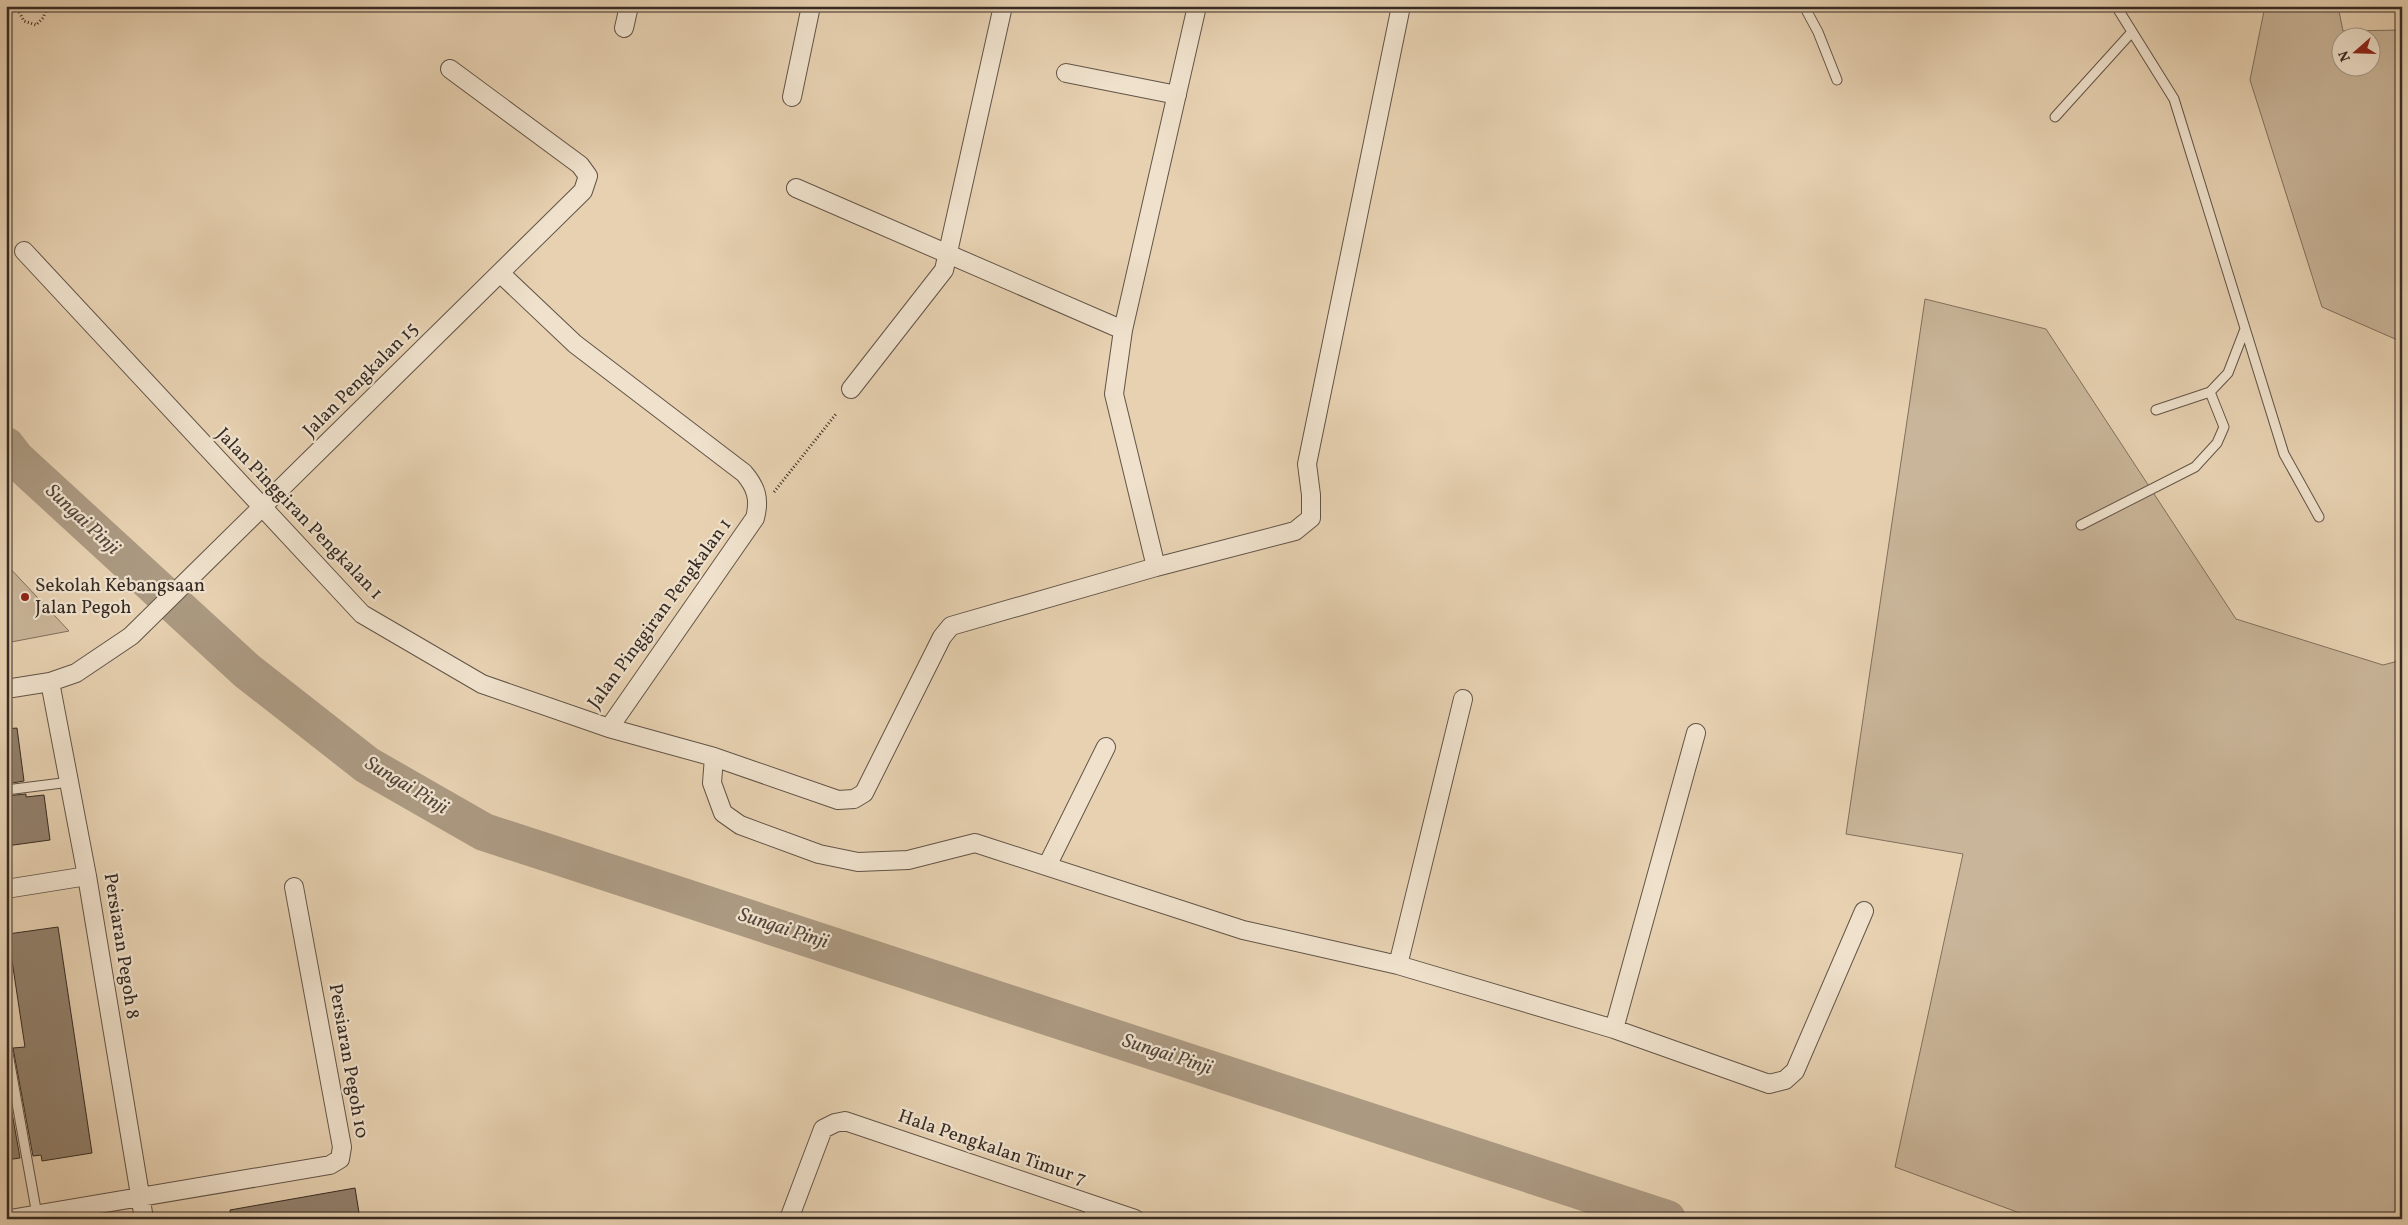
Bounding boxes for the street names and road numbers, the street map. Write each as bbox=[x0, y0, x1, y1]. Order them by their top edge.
street label: Jalan Pengkalan 15 bbox=[298, 317, 424, 443]
street label: Jalan Pinggiran Pengkalan 1 bbox=[210, 422, 388, 606]
street label: Jalan Pinggiran Pengkalan 1 bbox=[582, 513, 738, 715]
street label: Persiaran Pegoh 8 bbox=[97, 871, 145, 1021]
street label: Persiaran Pegoh 10 bbox=[322, 982, 374, 1140]
street label: Hala Pengkalan Timur 7 bbox=[894, 1104, 1090, 1192]

